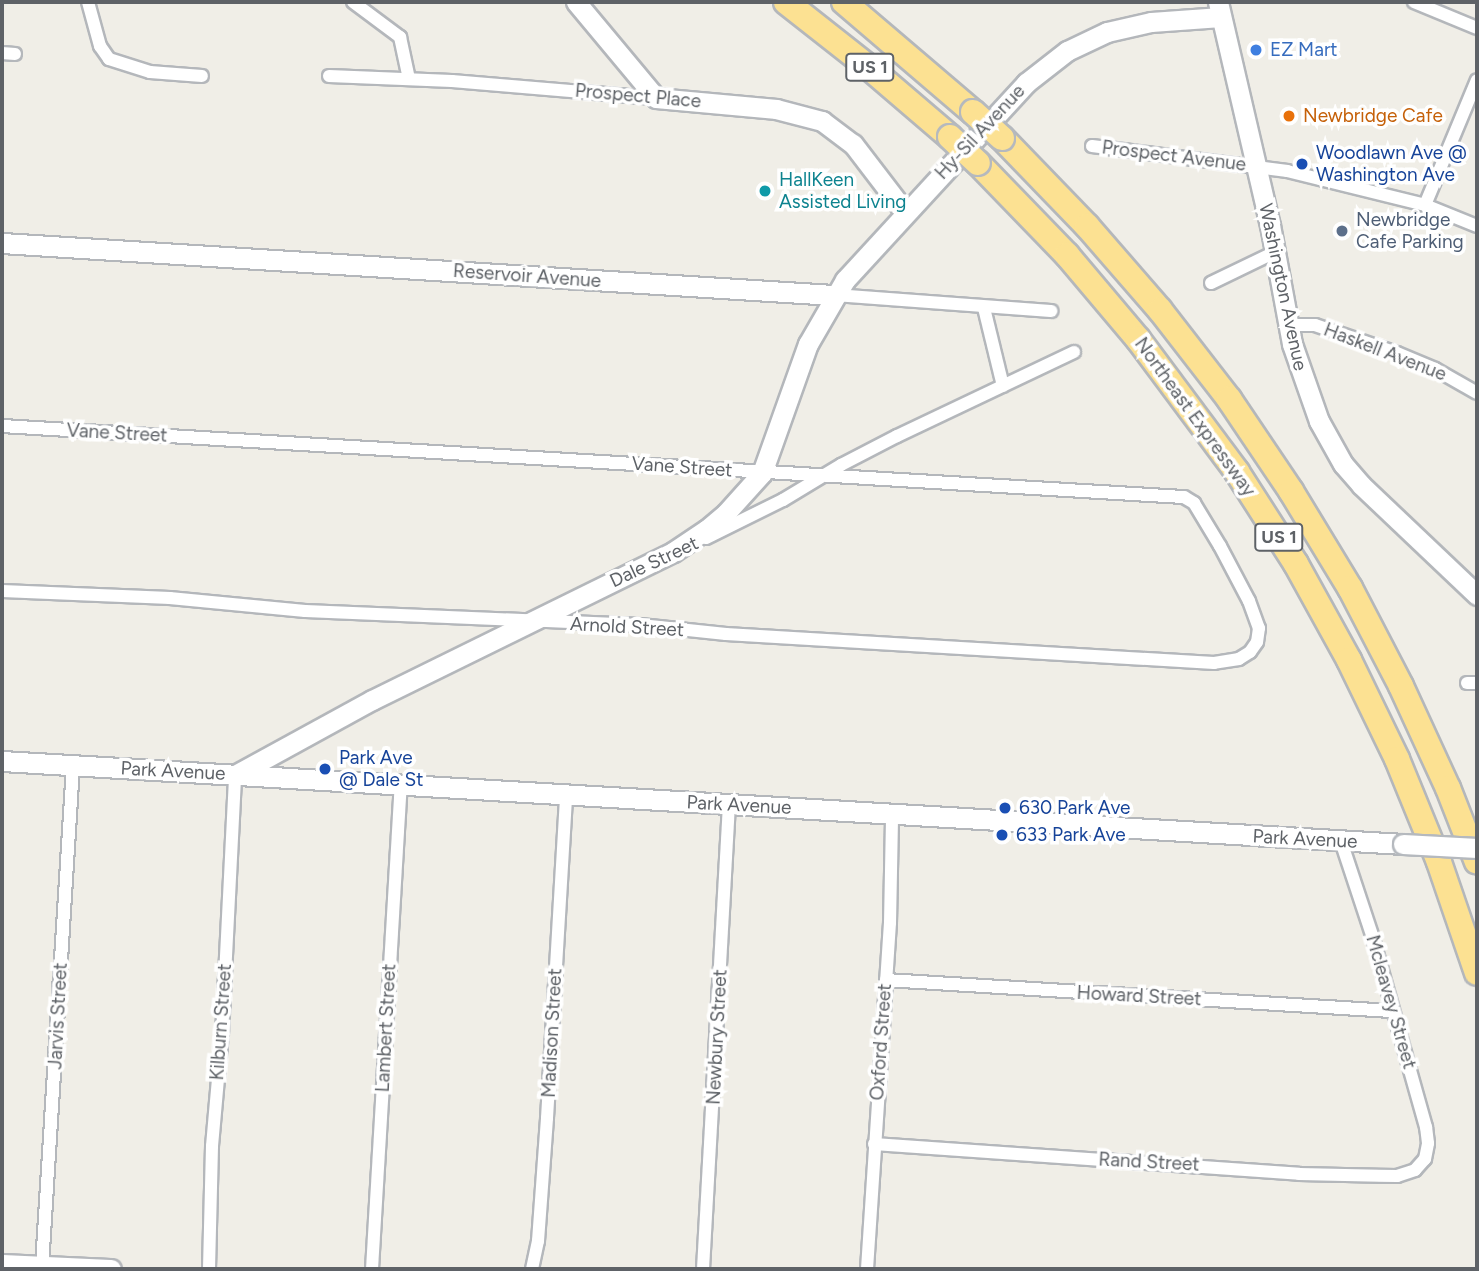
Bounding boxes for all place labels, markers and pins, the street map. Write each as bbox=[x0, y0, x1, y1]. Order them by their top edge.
place label: EZ Mart bbox=[1270, 39, 1337, 61]
marker: EZ Mart bbox=[1248, 42, 1264, 58]
place label: Newbridge Cafe bbox=[1303, 105, 1443, 127]
marker: Newbridge Cafe bbox=[1281, 108, 1297, 124]
place label: Woodlawn Ave @ Washington Ave bbox=[1316, 142, 1467, 186]
marker: Woodlawn Ave @ Washington Ave bbox=[1294, 156, 1310, 172]
place label: HallKeen Assisted Living bbox=[779, 169, 906, 213]
marker: HallKeen Assisted Living bbox=[757, 183, 773, 199]
place label: Newbridge Cafe Parking bbox=[1356, 209, 1464, 253]
marker: Newbridge Cafe Parking bbox=[1334, 223, 1350, 239]
place label: Park Ave @ Dale St bbox=[339, 747, 423, 791]
marker: Park Ave @ Dale St bbox=[317, 761, 333, 777]
place label: 630 Park Ave bbox=[1019, 797, 1130, 819]
marker: 630 Park Ave bbox=[997, 800, 1013, 816]
place label: 633 Park Ave bbox=[1016, 824, 1126, 846]
marker: 633 Park Ave bbox=[994, 827, 1010, 843]

